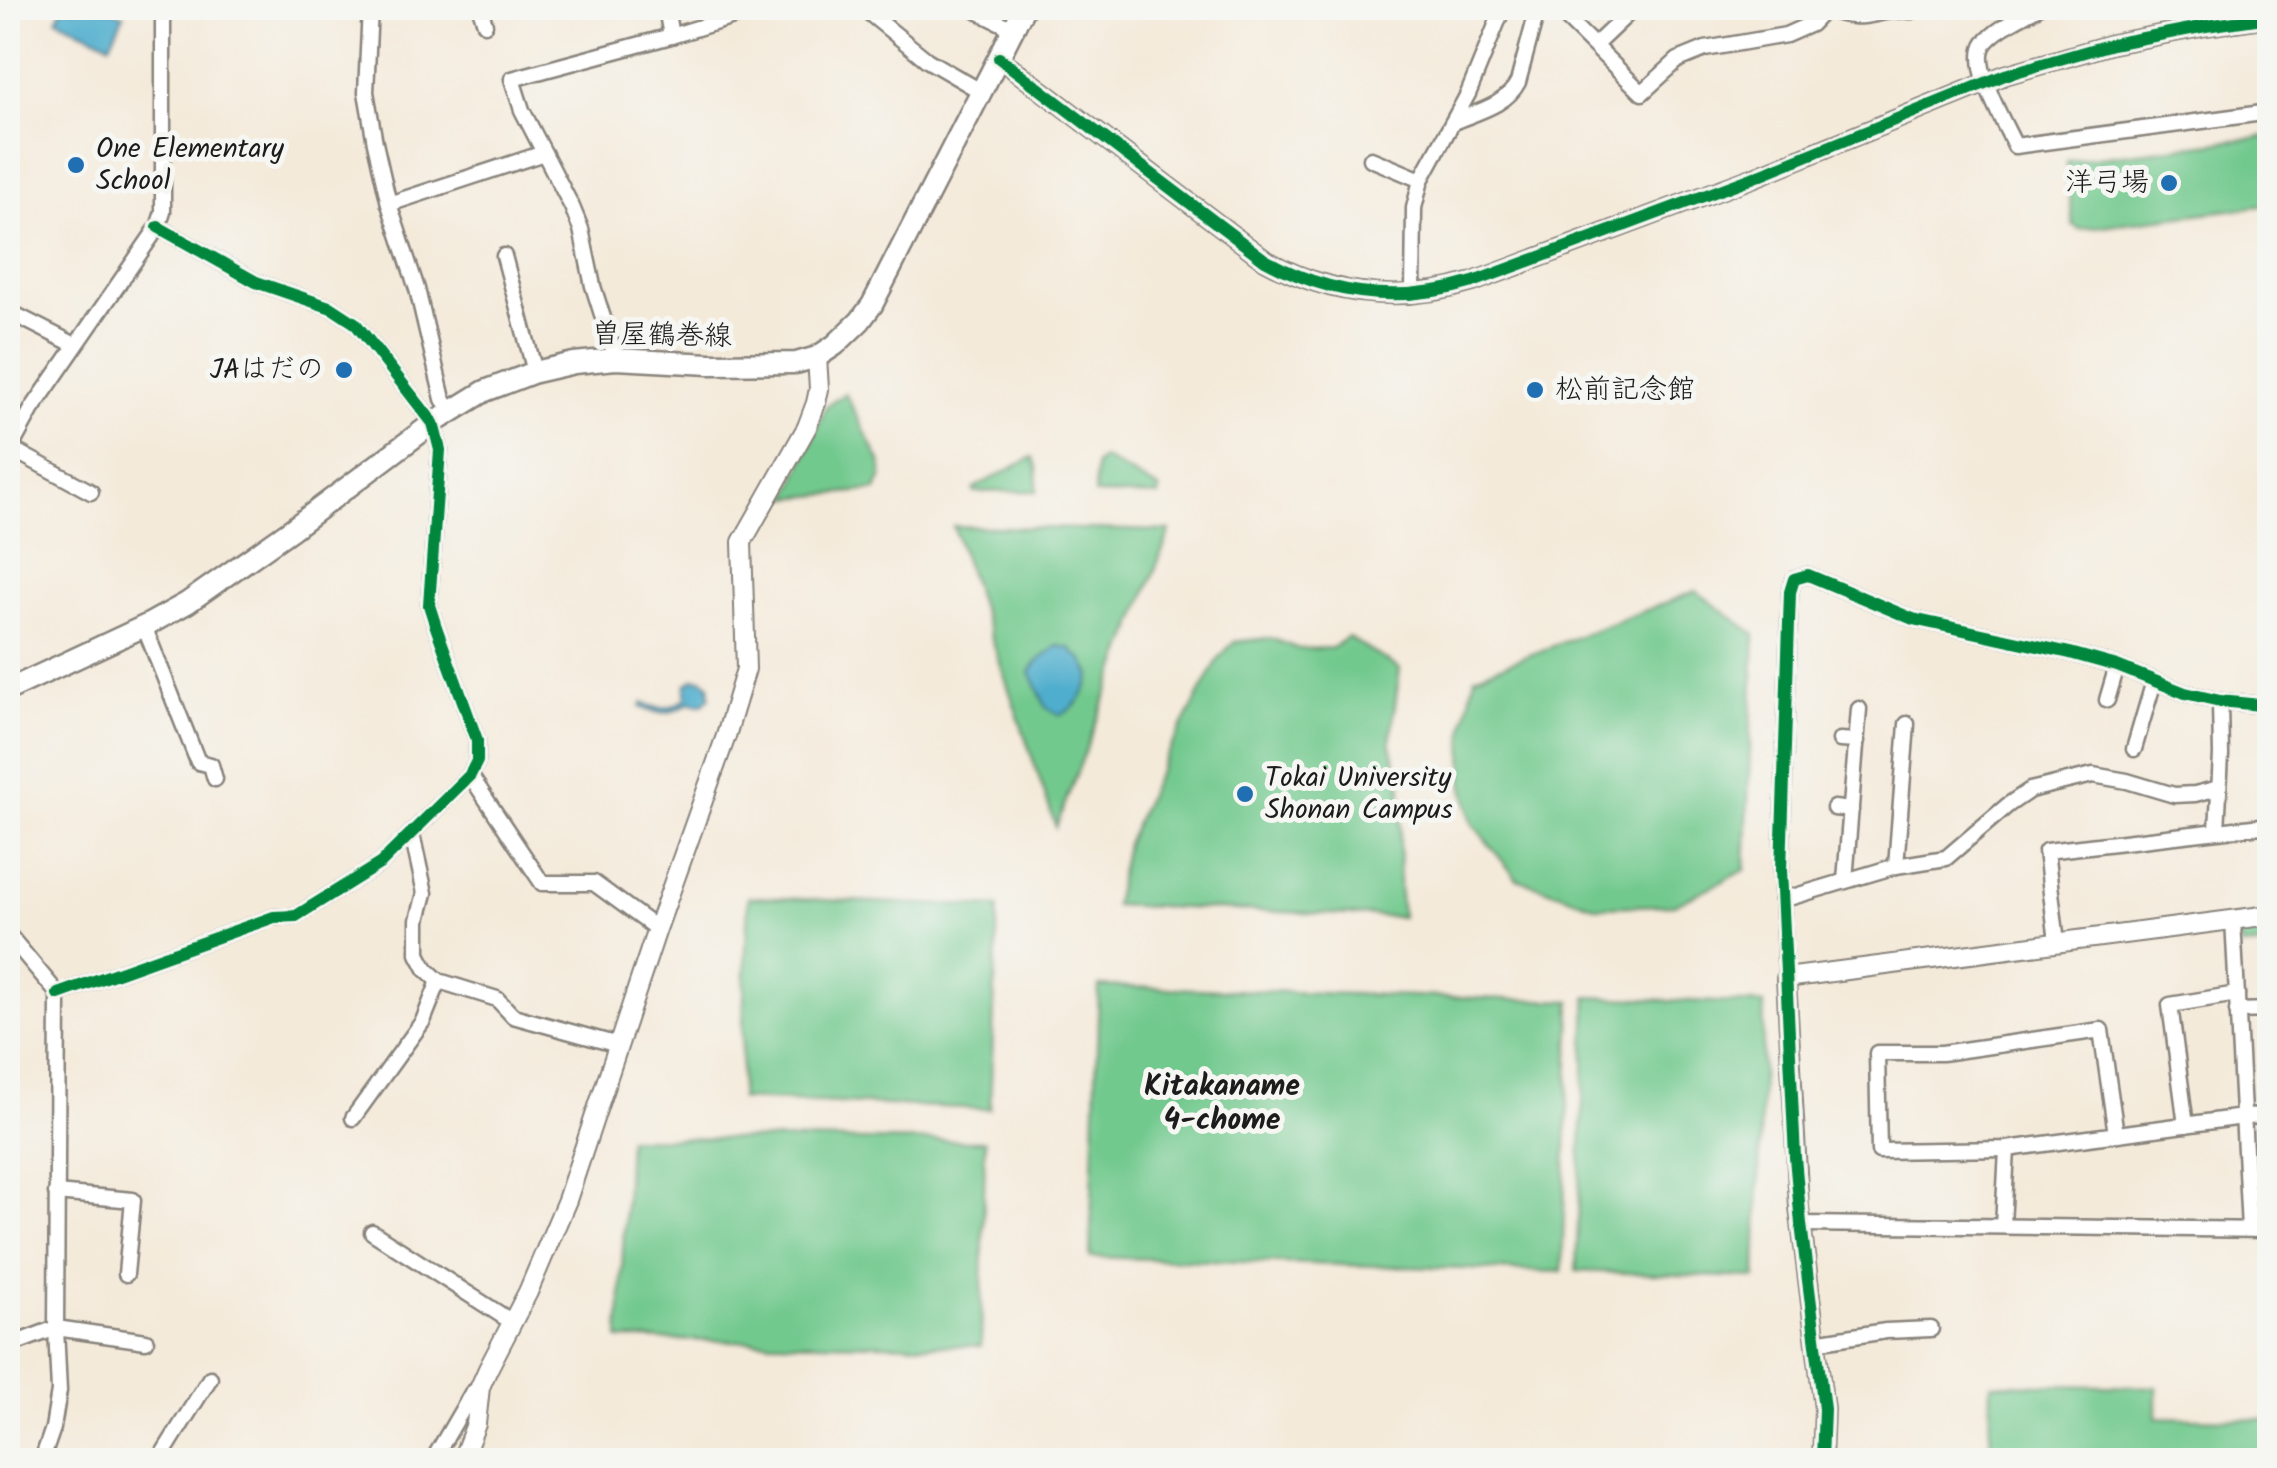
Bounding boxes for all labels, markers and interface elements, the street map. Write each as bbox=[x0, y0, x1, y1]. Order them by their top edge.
place label: One Elementary School bbox=[96, 127, 285, 204]
marker: One Elementary School bbox=[65, 154, 87, 176]
place label: 洋弓場 bbox=[2065, 161, 2149, 206]
marker: 洋弓場 bbox=[2158, 172, 2180, 194]
street label: 曽屋鶴巻線 bbox=[592, 312, 732, 360]
place label: JAはだの bbox=[210, 348, 324, 393]
marker: JAはだの bbox=[333, 359, 355, 381]
place label: 松前記念館 bbox=[1555, 368, 1695, 413]
marker: 松前記念館 bbox=[1524, 379, 1546, 401]
place label: Tokai University Shonan Campus bbox=[1265, 756, 1453, 833]
marker: Tokai University Shonan Campus bbox=[1234, 783, 1256, 805]
district label: Kitakaname 4-chome bbox=[1144, 1063, 1300, 1145]

